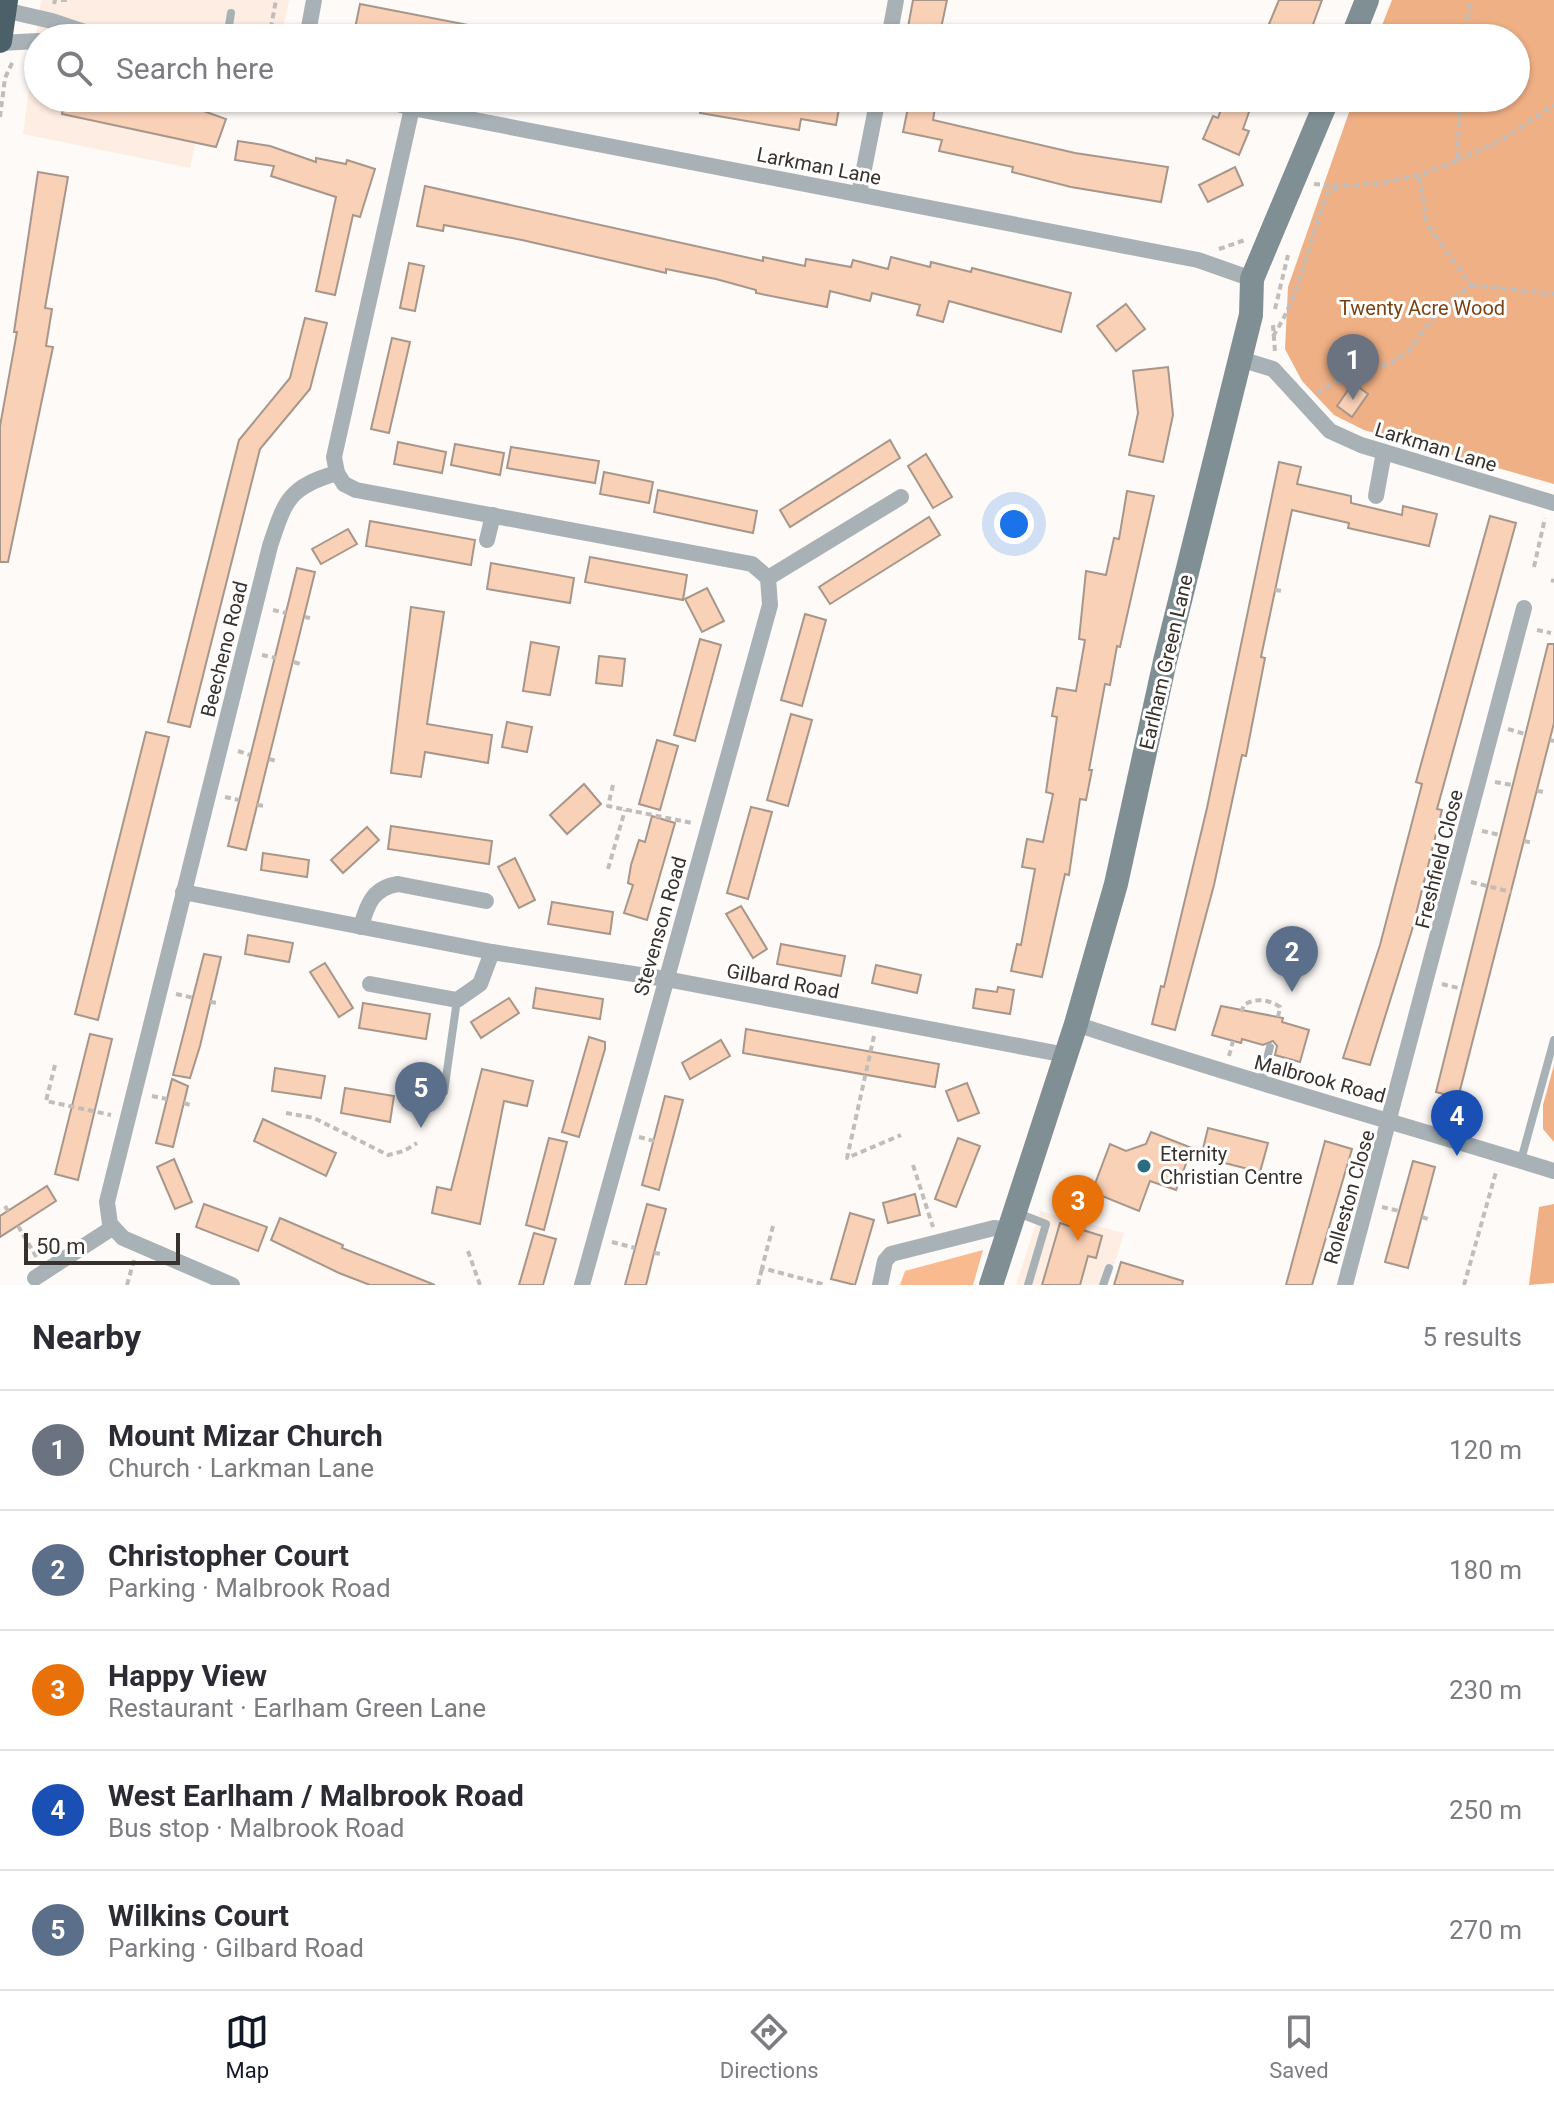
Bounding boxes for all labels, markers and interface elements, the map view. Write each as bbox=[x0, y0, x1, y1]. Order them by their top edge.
search box bbox=[24, 24, 1530, 112]
icon: search bbox=[52, 46, 96, 90]
text: Search here bbox=[116, 51, 274, 86]
street label: Larkman Lane bbox=[755, 142, 883, 190]
park label: Twenty Acre Wood bbox=[1339, 296, 1505, 320]
pin: 1 bbox=[1327, 334, 1379, 400]
street label: Larkman Lane bbox=[1372, 417, 1500, 477]
your location bbox=[994, 504, 1034, 544]
street label: Earlham Green Lane bbox=[1134, 572, 1198, 752]
street label: Beecheno Road bbox=[196, 579, 252, 719]
street label: Freshfield Close bbox=[1410, 787, 1468, 931]
street label: Stevenson Road bbox=[629, 854, 691, 998]
pin: 2 bbox=[1266, 926, 1318, 992]
street label: Gilbard Road bbox=[725, 958, 841, 1004]
street label: Malbrook Road bbox=[1252, 1050, 1388, 1108]
pin: 5 bbox=[395, 1062, 447, 1128]
pin: 4 bbox=[1431, 1090, 1483, 1156]
street label: Rolleston Close bbox=[1318, 1127, 1380, 1267]
place label: Eternity Christian Centre bbox=[1160, 1142, 1303, 1189]
marker: Eternity Christian Centre bbox=[1135, 1157, 1153, 1175]
pin: 3 bbox=[1052, 1175, 1104, 1241]
scale bar bbox=[24, 1229, 180, 1265]
text: 50 m bbox=[36, 1234, 85, 1259]
text: Nearby bbox=[32, 1317, 141, 1357]
text: 5 results bbox=[1423, 1322, 1522, 1352]
text: Mount Mizar Church bbox=[108, 1418, 383, 1453]
text: 1 bbox=[51, 1435, 65, 1465]
text: 120 m bbox=[1449, 1435, 1522, 1465]
text: Church · Larkman Lane bbox=[108, 1453, 374, 1483]
text: Christopher Court bbox=[108, 1538, 349, 1573]
text: 2 bbox=[51, 1555, 65, 1585]
text: 180 m bbox=[1449, 1555, 1522, 1585]
text: Parking · Malbrook Road bbox=[108, 1573, 391, 1603]
text: Happy View bbox=[108, 1658, 267, 1693]
text: 3 bbox=[51, 1675, 65, 1705]
text: 230 m bbox=[1449, 1675, 1522, 1705]
text: Restaurant · Earlham Green Lane bbox=[108, 1693, 486, 1723]
text: West Earlham / Malbrook Road bbox=[108, 1778, 524, 1813]
text: 4 bbox=[51, 1795, 65, 1825]
text: 250 m bbox=[1449, 1795, 1522, 1825]
text: Bus stop · Malbrook Road bbox=[108, 1813, 404, 1843]
text: Wilkins Court bbox=[108, 1898, 289, 1933]
text: 5 bbox=[51, 1915, 65, 1945]
text: 270 m bbox=[1449, 1915, 1522, 1945]
text: Parking · Gilbard Road bbox=[108, 1933, 364, 1963]
tab: Map bbox=[225, 2010, 269, 2083]
tab: Directions bbox=[720, 2010, 819, 2083]
tab: Saved bbox=[1269, 2010, 1329, 2083]

